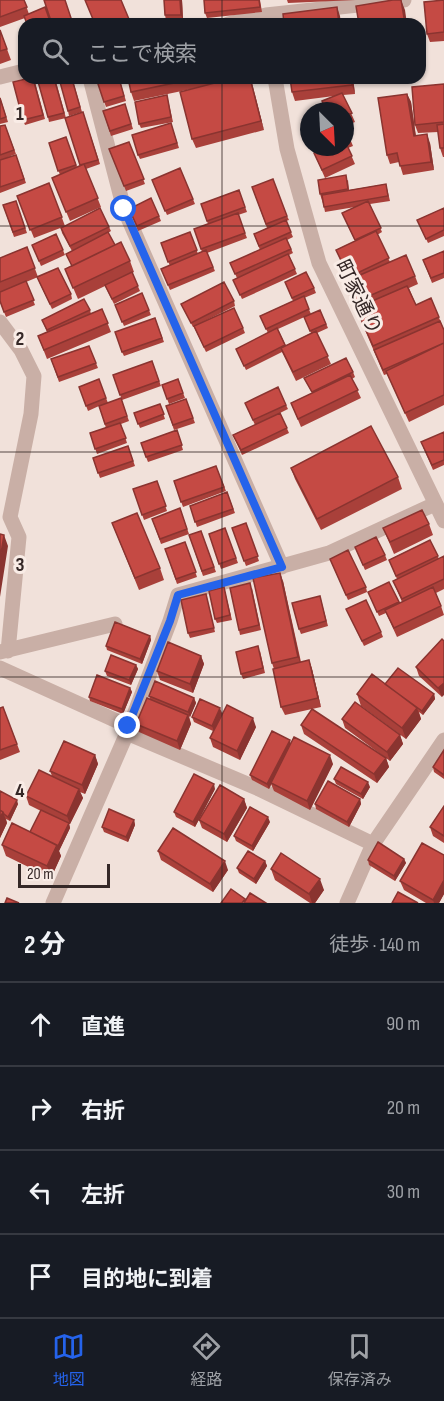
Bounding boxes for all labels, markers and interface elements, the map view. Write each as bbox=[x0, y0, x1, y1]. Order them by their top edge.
search box bbox=[18, 18, 426, 84]
icon: search bbox=[39, 35, 72, 68]
text: ここで検索 bbox=[87, 41, 197, 68]
text: 1 bbox=[16, 102, 24, 126]
north arrow bbox=[300, 102, 354, 156]
route start bbox=[110, 195, 136, 221]
street label: 町家通り bbox=[330, 256, 386, 339]
text: 2 bbox=[16, 327, 24, 351]
text: 3 bbox=[16, 553, 25, 577]
route end bbox=[114, 712, 140, 738]
text: 4 bbox=[15, 779, 25, 803]
scale bar bbox=[18, 861, 110, 888]
text: 20 m bbox=[27, 865, 54, 884]
text: 2 分 bbox=[24, 930, 65, 961]
text: 徒歩 · 140 m bbox=[329, 933, 420, 957]
icon: ahead bbox=[24, 1008, 57, 1041]
text: 90 m bbox=[386, 1012, 420, 1036]
text: 直進 bbox=[81, 1014, 125, 1041]
icon: right bbox=[24, 1092, 57, 1125]
text: 20 m bbox=[387, 1096, 420, 1120]
text: 右折 bbox=[81, 1098, 125, 1125]
icon: left bbox=[24, 1176, 57, 1209]
text: 30 m bbox=[387, 1180, 420, 1204]
text: 左折 bbox=[81, 1182, 125, 1209]
icon: arrive bbox=[24, 1260, 57, 1293]
text: 目的地に到着 bbox=[81, 1266, 213, 1293]
tab: 地図 bbox=[52, 1330, 85, 1390]
tab: 経路 bbox=[190, 1330, 223, 1390]
tab: 保存済み bbox=[328, 1330, 392, 1390]

